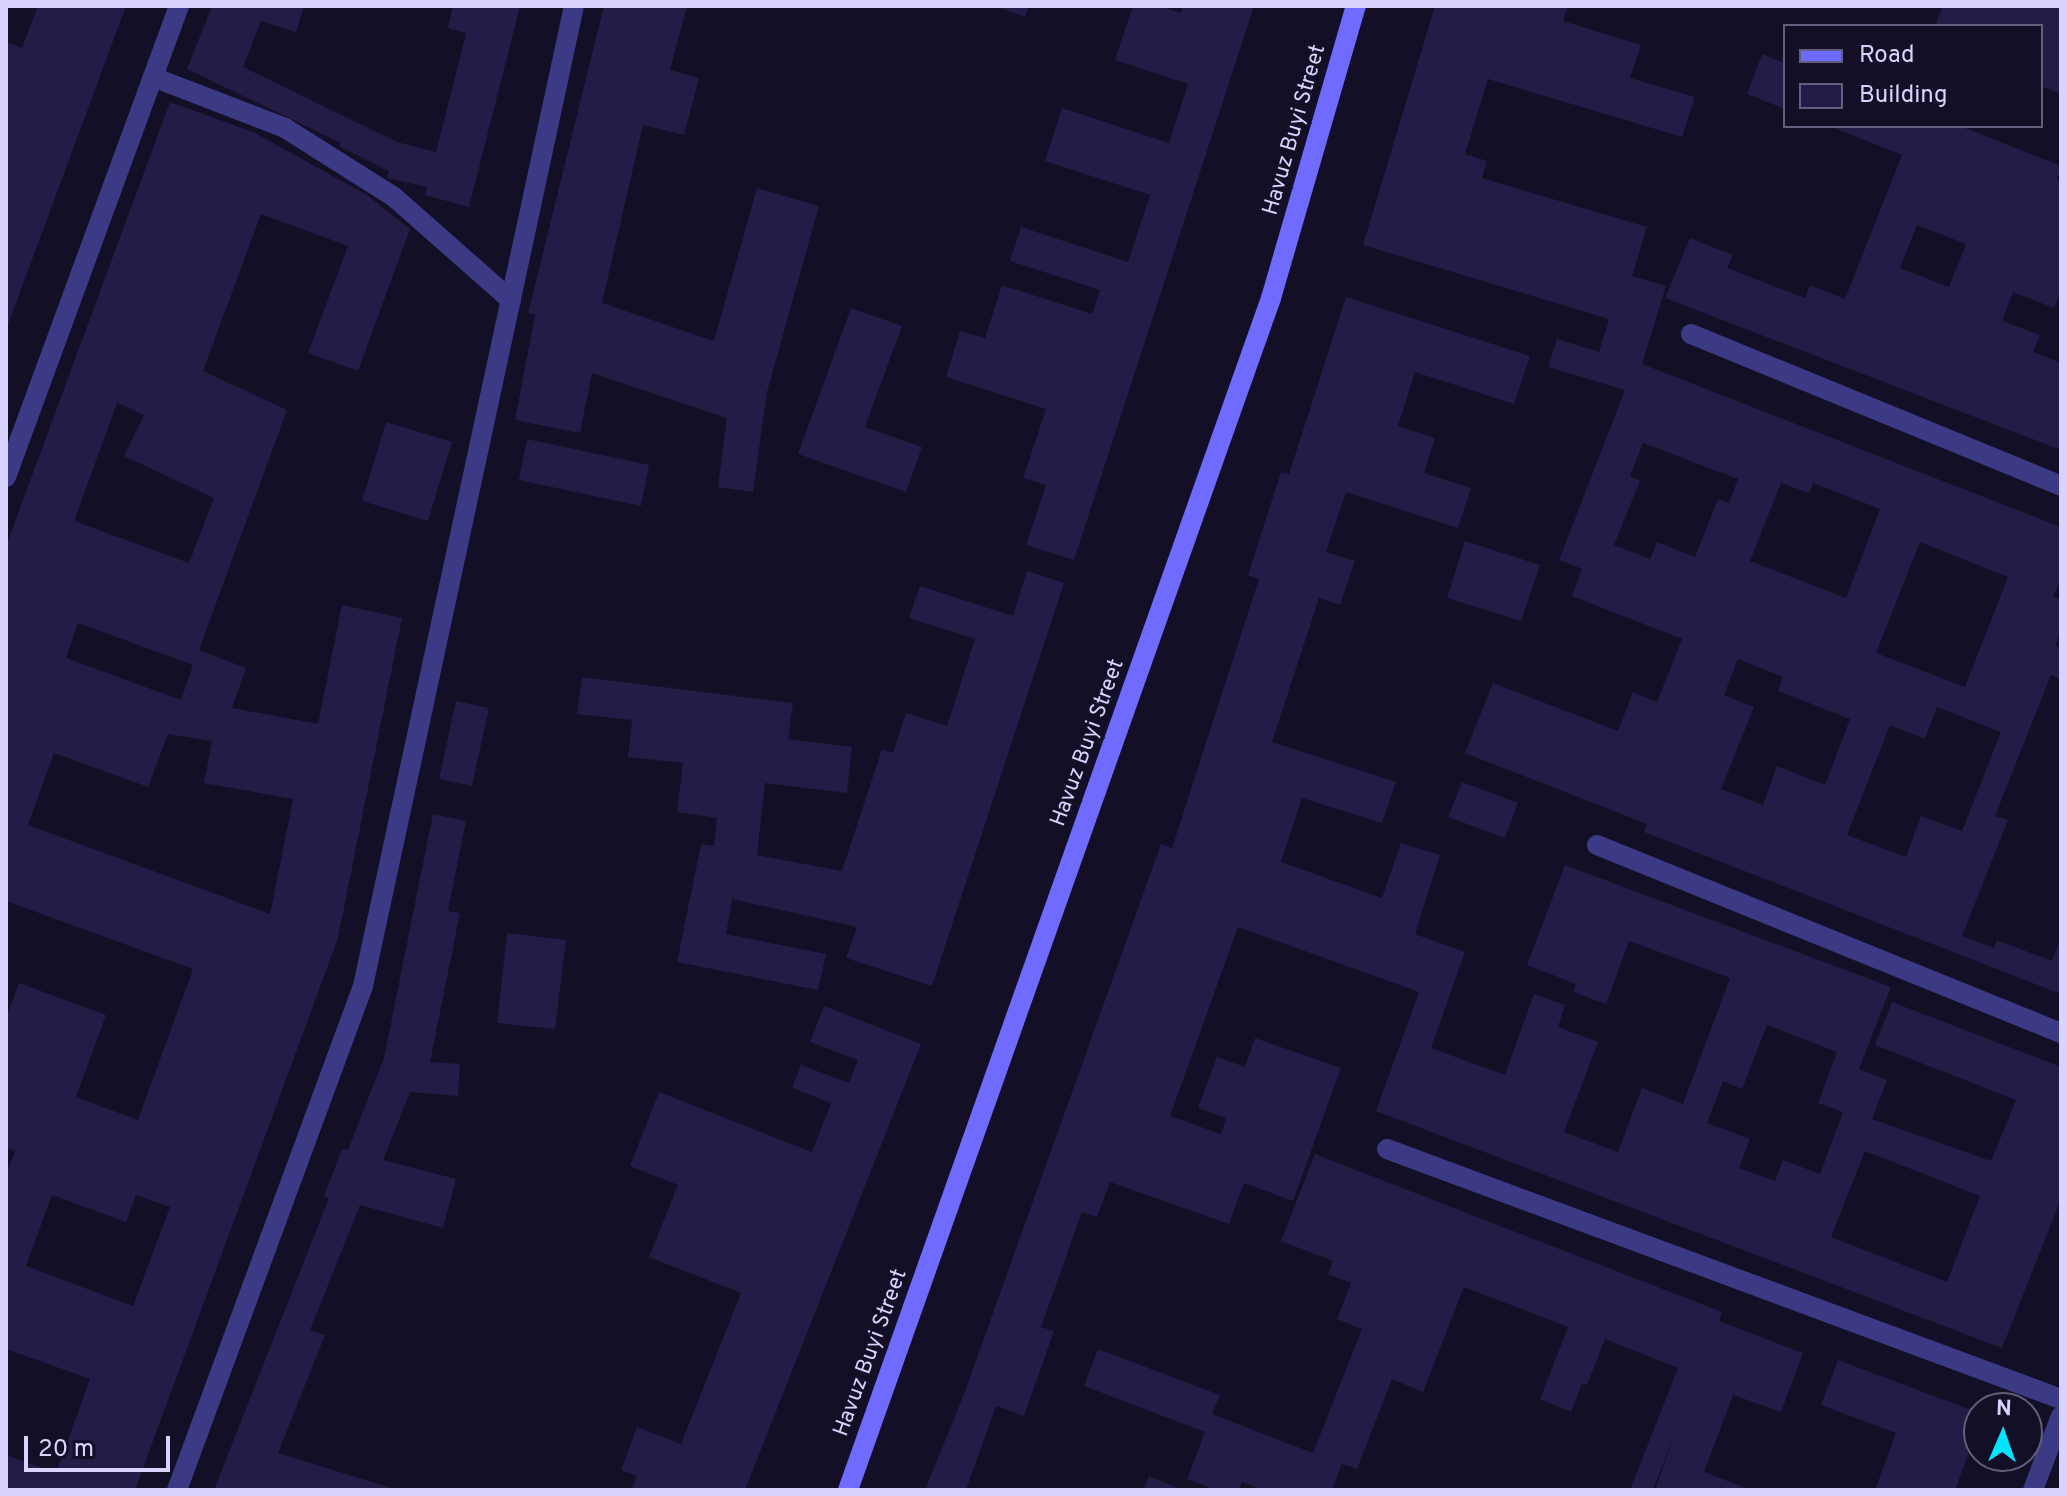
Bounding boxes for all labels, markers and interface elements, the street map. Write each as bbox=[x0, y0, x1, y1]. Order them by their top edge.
legend bbox=[1783, 24, 2043, 128]
text: Road bbox=[1859, 41, 1915, 71]
street label: Havuz Buyi Street bbox=[1258, 42, 1332, 218]
text: Building bbox=[1859, 81, 1948, 111]
street label: Havuz Buyi Street bbox=[1045, 656, 1131, 830]
street label: Havuz Buyi Street bbox=[828, 1266, 914, 1440]
north arrow bbox=[1963, 1392, 2043, 1472]
text: N bbox=[1995, 1396, 2012, 1423]
scale bar bbox=[28, 1420, 174, 1470]
text: 20 m bbox=[38, 1435, 94, 1465]

